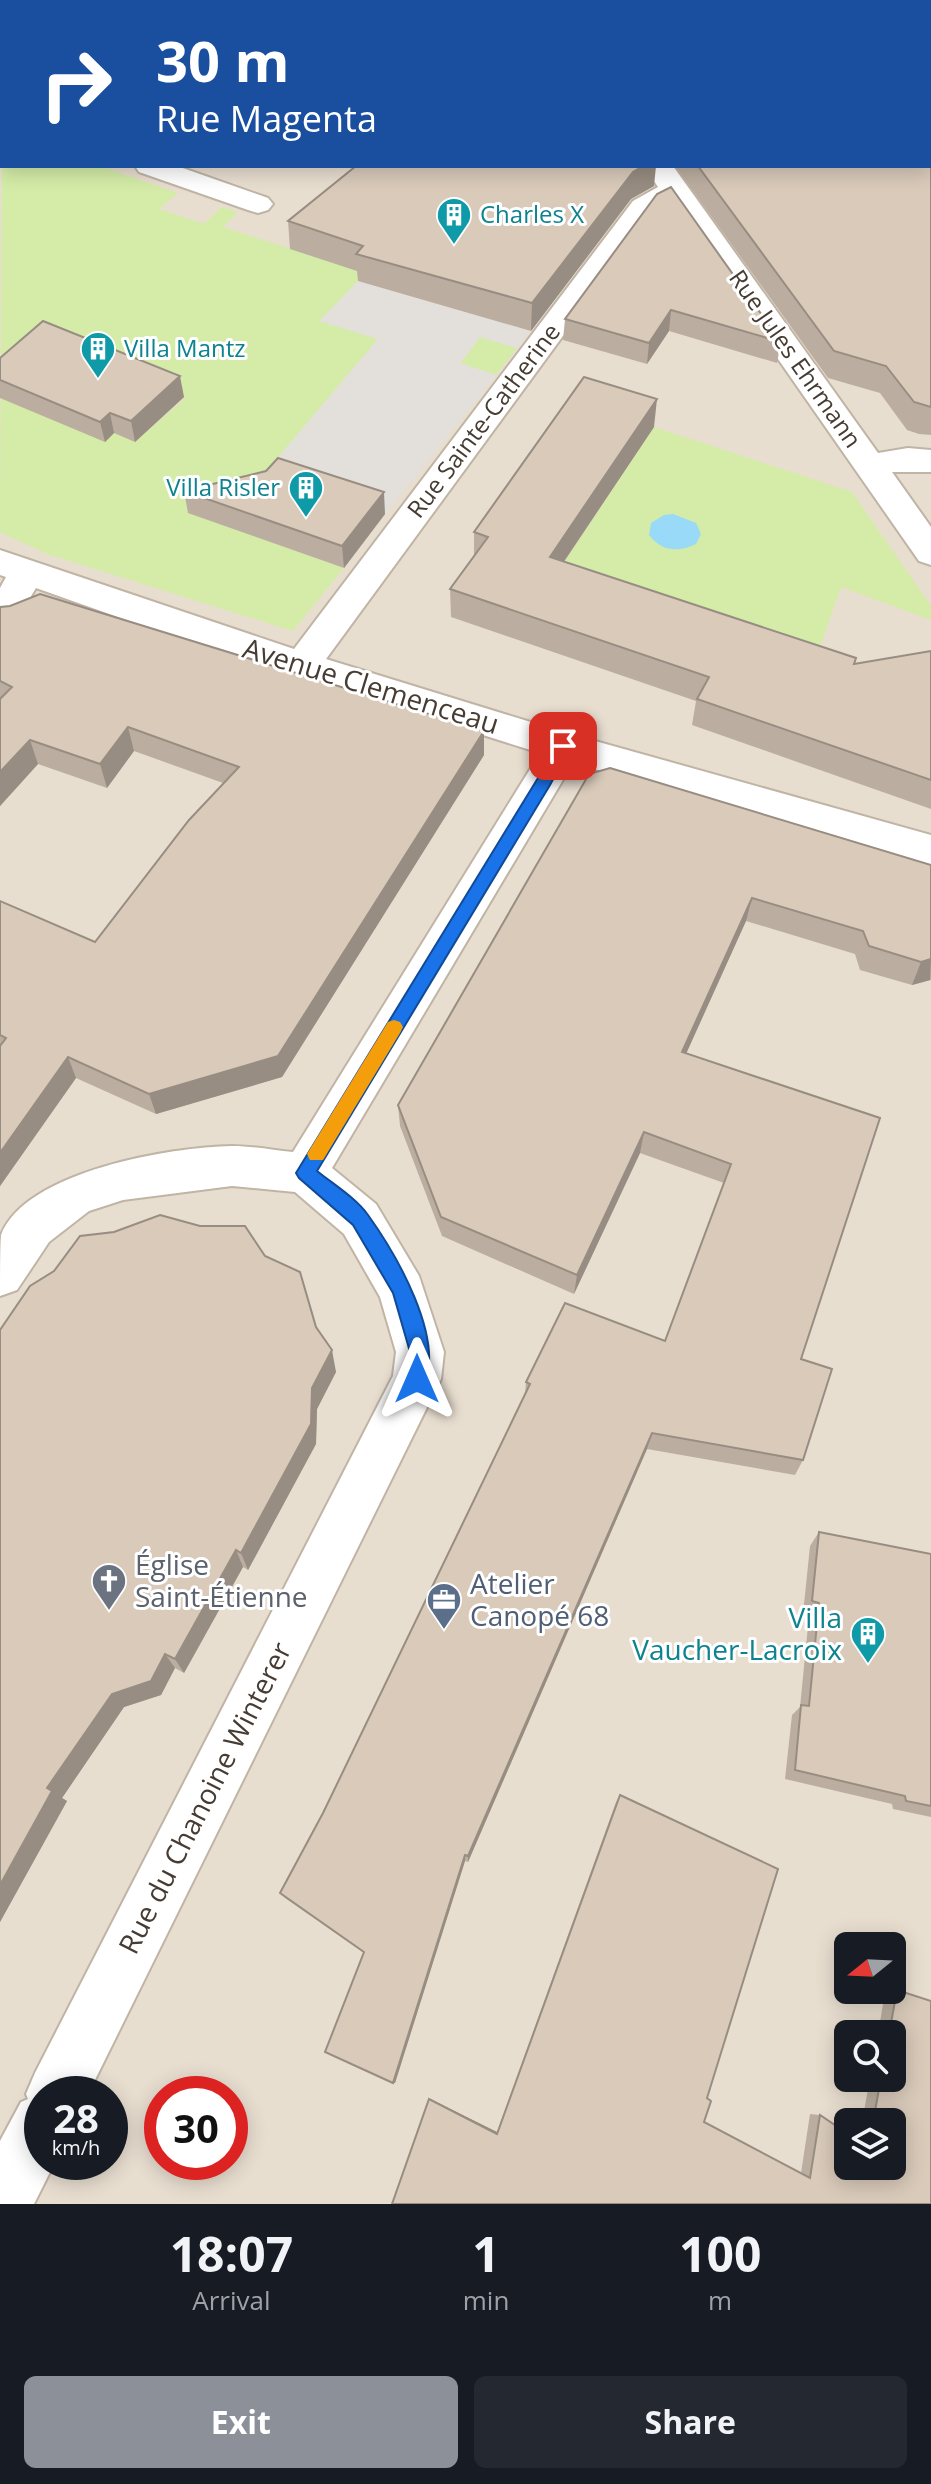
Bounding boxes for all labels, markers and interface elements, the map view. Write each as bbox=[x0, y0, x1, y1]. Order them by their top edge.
text: 30 m bbox=[156, 22, 290, 98]
icon: right bbox=[24, 32, 128, 136]
text: Rue Magenta bbox=[156, 94, 377, 143]
building icon: Charles X bbox=[435, 196, 473, 246]
place label: Charles X bbox=[480, 197, 584, 230]
street label: Rue Jules Ehrmann bbox=[722, 262, 870, 454]
street label: Rue Sainte-Catherine bbox=[399, 316, 567, 524]
building icon: Villa Mantz bbox=[79, 330, 117, 380]
place label: Villa Mantz bbox=[124, 331, 246, 364]
building icon: Villa Risler bbox=[287, 469, 325, 519]
place label: Villa Risler bbox=[166, 470, 280, 503]
street label: Avenue Clemenceau bbox=[239, 628, 504, 742]
pin bbox=[529, 712, 597, 780]
icon: arrive bbox=[541, 724, 585, 768]
position arrow bbox=[375, 1337, 459, 1421]
place label: Église Saint-Étienne bbox=[135, 1545, 308, 1615]
church icon: Église Saint-Étienne bbox=[90, 1562, 128, 1612]
place label: Atelier Canopé 68 bbox=[470, 1564, 609, 1634]
office icon: Atelier Canopé 68 bbox=[425, 1581, 463, 1631]
place label: Villa Vaucher-Lacroix bbox=[632, 1598, 842, 1668]
building icon: Villa Vaucher-Lacroix bbox=[849, 1615, 887, 1665]
street label: Rue du Chanoine Winterer bbox=[109, 1635, 300, 1960]
north arrow bbox=[834, 1932, 906, 2004]
map controls bbox=[834, 1932, 906, 2180]
button: search bbox=[834, 2020, 906, 2092]
speed limit sign: 30 bbox=[144, 2076, 248, 2180]
text: 28 bbox=[53, 2090, 99, 2145]
button: layers bbox=[834, 2108, 906, 2180]
text: km/h bbox=[52, 2134, 100, 2161]
text: 18:07 bbox=[170, 2221, 293, 2286]
text: 1 bbox=[472, 2221, 500, 2286]
text: 100 bbox=[679, 2221, 761, 2286]
text: Arrival bbox=[192, 2282, 271, 2318]
text: min bbox=[463, 2282, 509, 2318]
text: m bbox=[708, 2282, 732, 2318]
button: Exit bbox=[24, 2376, 458, 2468]
button: Share bbox=[474, 2376, 907, 2468]

